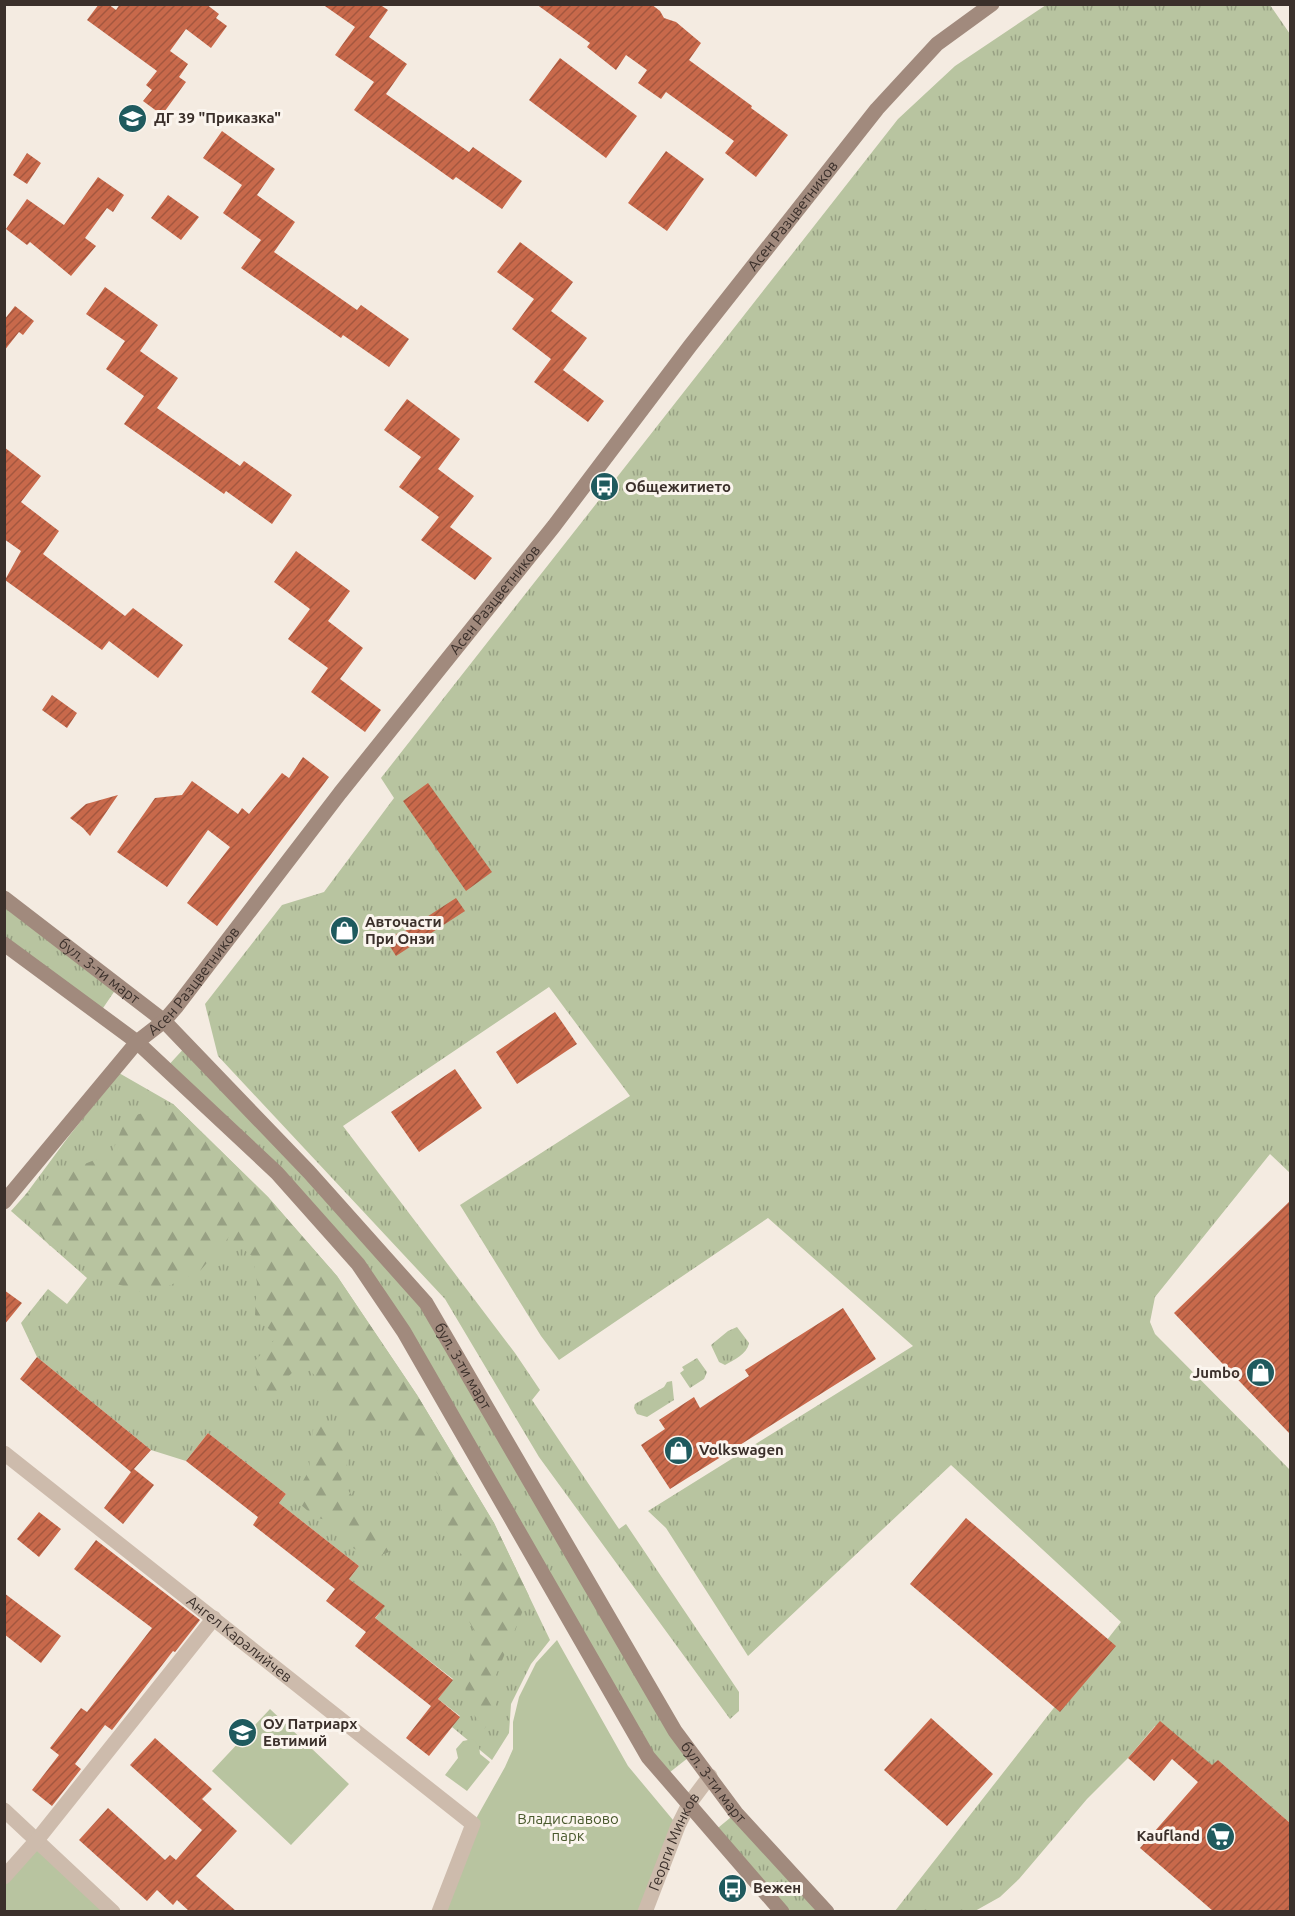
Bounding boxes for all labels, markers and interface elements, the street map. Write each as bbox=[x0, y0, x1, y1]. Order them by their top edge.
school or university icon: ДГ 39 "Приказка" bbox=[117, 102, 149, 134]
place label: ДГ 39 "Приказка" bbox=[154, 109, 281, 126]
street label: Асен Разцветников bbox=[744, 157, 841, 274]
bus stop icon: Общежитието bbox=[588, 471, 620, 503]
place label: Общежитието bbox=[625, 478, 731, 495]
street label: Асен Разцветников bbox=[446, 541, 543, 657]
place label: Авточасти При Онзи bbox=[365, 913, 442, 947]
shop icon: Авточасти При Онзи bbox=[328, 915, 360, 947]
street label: Асен Разцветников bbox=[144, 923, 243, 1038]
street label: бул. 3-ти март bbox=[56, 934, 144, 1007]
street label: бул. 3-ти март bbox=[431, 1320, 495, 1413]
shop icon: Jumbo bbox=[1245, 1357, 1277, 1389]
place label: Jumbo bbox=[1192, 1364, 1240, 1381]
shop icon: Volkswagen bbox=[662, 1434, 694, 1466]
place label: Volkswagen bbox=[699, 1441, 784, 1458]
street label: Ангел Каралийчев bbox=[184, 1592, 296, 1686]
place label: ОУ Патриарх Евтимий bbox=[263, 1715, 357, 1749]
school or university icon: ОУ Патриарх Евтимий bbox=[226, 1717, 258, 1749]
street label: бул. 3-ти март bbox=[678, 1738, 750, 1826]
street label: Георги Минков bbox=[645, 1789, 703, 1893]
park label: Владиславово парк bbox=[517, 1810, 619, 1844]
supermarket icon: Kaufland bbox=[1205, 1820, 1237, 1852]
place label: Kaufland bbox=[1136, 1827, 1200, 1844]
bus stop icon: Вежен bbox=[716, 1872, 748, 1904]
place label: Вежен bbox=[753, 1879, 801, 1896]

